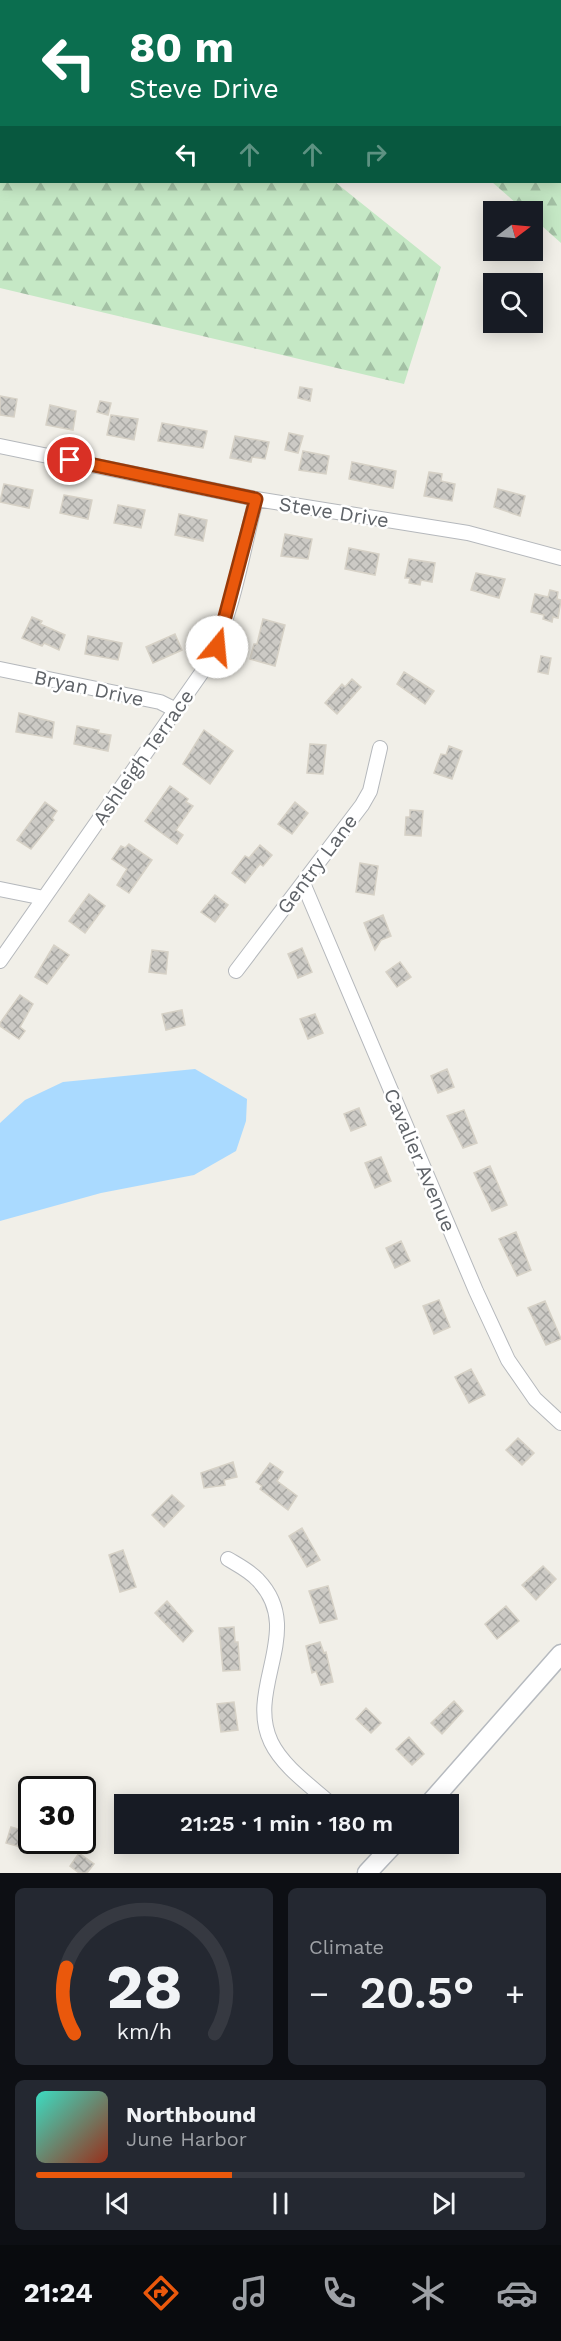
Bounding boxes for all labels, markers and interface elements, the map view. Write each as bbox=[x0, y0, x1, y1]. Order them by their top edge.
text: 80 m bbox=[129, 23, 234, 72]
icon: left bbox=[30, 24, 108, 102]
text: Steve Drive bbox=[129, 73, 279, 105]
icon: left bbox=[170, 138, 203, 171]
icon: ahead bbox=[233, 138, 266, 171]
icon: ahead bbox=[296, 138, 329, 171]
icon: right bbox=[359, 138, 392, 171]
north arrow bbox=[483, 201, 543, 261]
map controls bbox=[483, 201, 543, 333]
button: search bbox=[483, 273, 543, 333]
pin bbox=[44, 434, 95, 485]
icon: arrive bbox=[53, 443, 86, 476]
street label: Steve Drive bbox=[277, 491, 391, 533]
position arrow bbox=[185, 615, 249, 679]
street label: Bryan Drive bbox=[32, 665, 146, 711]
street label: Ashleigh Terrace bbox=[87, 685, 199, 829]
street label: Gentry Lane bbox=[272, 809, 362, 919]
street label: Cavalier Avenue bbox=[379, 1085, 461, 1235]
speed limit sign: 30 bbox=[18, 1776, 96, 1854]
text: 21:25 · 1 min · 180 m bbox=[180, 1811, 393, 1836]
text: Climate bbox=[309, 1935, 384, 1959]
text: 28 bbox=[106, 1950, 182, 2023]
text: 20.5° bbox=[359, 1966, 475, 2019]
text: − bbox=[309, 1974, 329, 2013]
text: + bbox=[505, 1974, 525, 2013]
text: km/h bbox=[116, 2019, 172, 2044]
text: Northbound bbox=[126, 2102, 256, 2127]
text: June Harbor bbox=[126, 2127, 247, 2151]
icon: previous bbox=[101, 2187, 134, 2220]
icon: pause bbox=[264, 2187, 297, 2220]
icon: next bbox=[427, 2187, 460, 2220]
icon: directions bbox=[140, 2272, 182, 2314]
icon: music bbox=[229, 2272, 271, 2314]
icon: phone bbox=[318, 2272, 360, 2314]
icon: climate bbox=[407, 2272, 449, 2314]
icon: car bbox=[496, 2272, 538, 2314]
text: 21:24 bbox=[23, 2277, 93, 2309]

